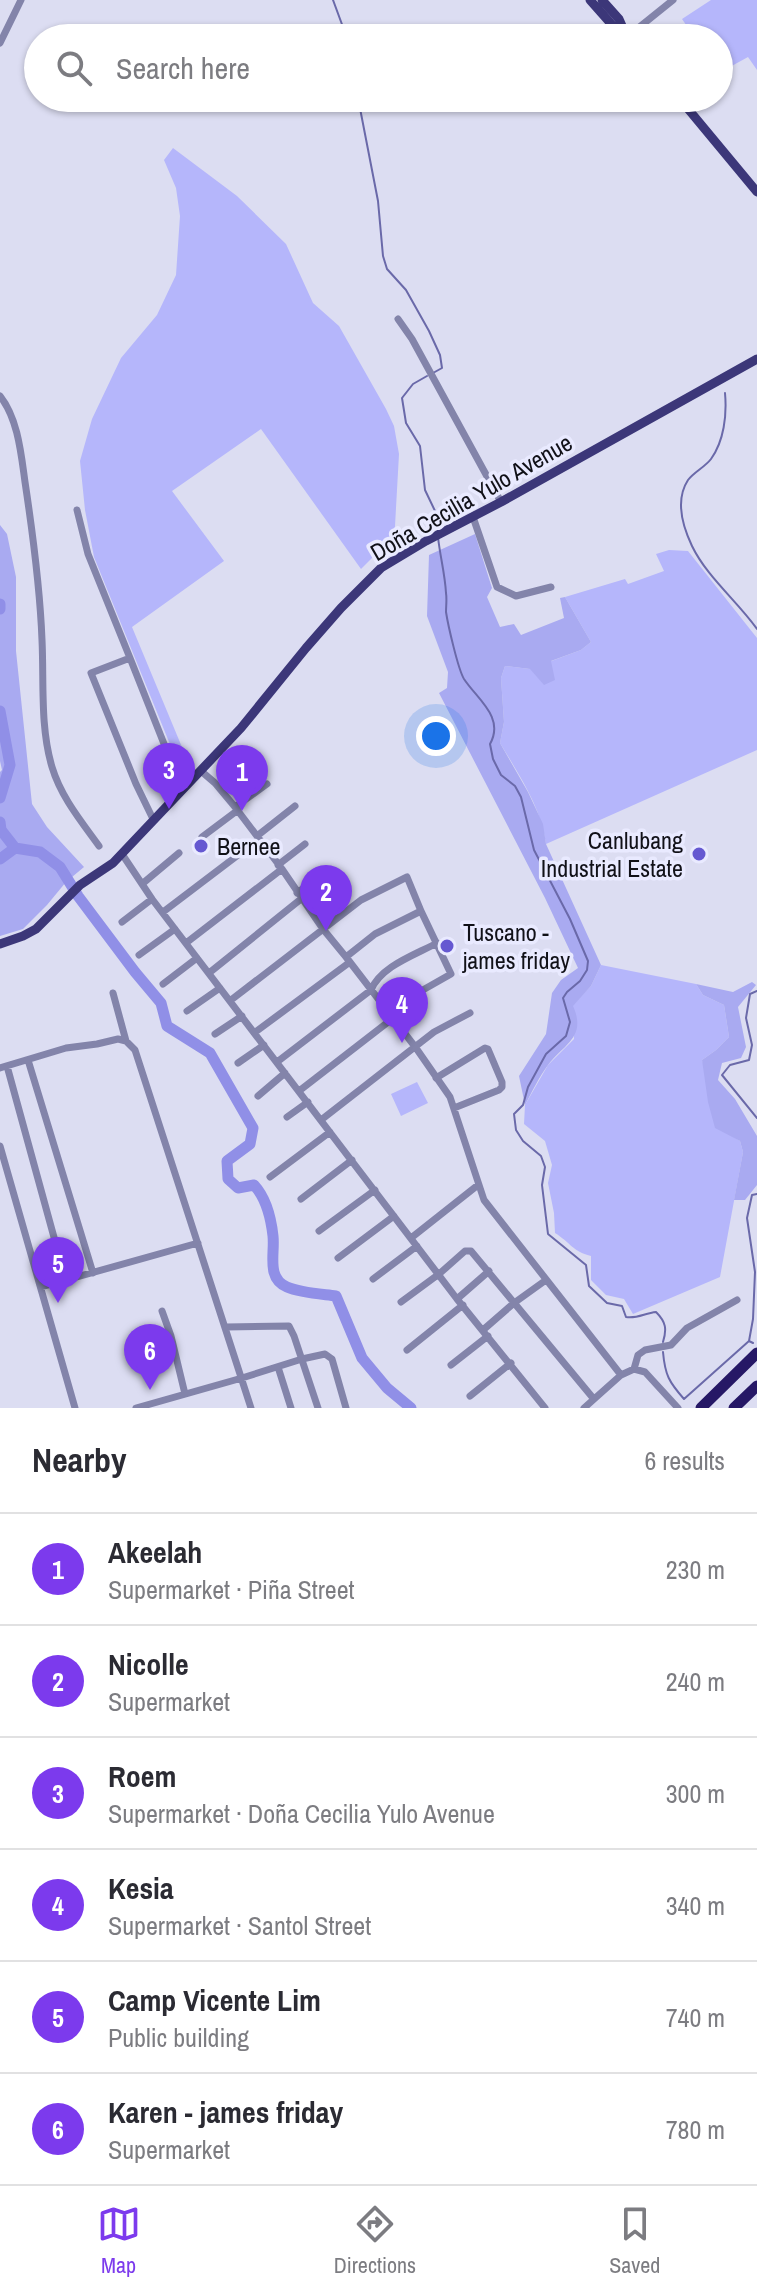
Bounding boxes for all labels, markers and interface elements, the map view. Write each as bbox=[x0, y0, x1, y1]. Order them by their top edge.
search box bbox=[24, 24, 733, 112]
icon: search bbox=[52, 46, 96, 90]
text: Search here bbox=[116, 48, 250, 88]
street label: Doña Cecilia Yulo Avenue bbox=[364, 426, 578, 568]
your location bbox=[416, 716, 456, 756]
pin: 3 bbox=[143, 743, 195, 809]
pin: 1 bbox=[216, 745, 268, 811]
place label: Canlubang Industrial Estate bbox=[541, 824, 683, 884]
place label: Bernee bbox=[217, 830, 280, 862]
marker: Bernee bbox=[192, 837, 210, 855]
marker: Canlubang Industrial Estate bbox=[690, 845, 708, 863]
pin: 2 bbox=[300, 865, 352, 931]
place label: Tuscano - james friday bbox=[462, 916, 570, 976]
marker: Tuscano - james friday bbox=[438, 937, 456, 955]
pin: 4 bbox=[376, 977, 428, 1043]
pin: 5 bbox=[32, 1237, 84, 1303]
pin: 6 bbox=[124, 1324, 176, 1390]
text: Nearby bbox=[32, 1437, 127, 1483]
text: 6 results bbox=[644, 1443, 725, 1478]
text: Akeelah bbox=[108, 1532, 202, 1572]
text: 1 bbox=[52, 1552, 64, 1587]
text: 230 m bbox=[666, 1552, 725, 1587]
text: Supermarket · Piña Street bbox=[108, 1572, 355, 1607]
text: Nicolle bbox=[108, 1644, 189, 1684]
text: 2 bbox=[52, 1664, 64, 1699]
text: 240 m bbox=[666, 1664, 725, 1699]
text: Supermarket bbox=[108, 1684, 230, 1719]
text: Roem bbox=[108, 1756, 176, 1796]
text: 3 bbox=[52, 1776, 64, 1811]
text: 300 m bbox=[666, 1776, 725, 1811]
text: Supermarket · Doña Cecilia Yulo Avenue bbox=[108, 1796, 495, 1831]
text: Kesia bbox=[108, 1868, 174, 1908]
text: 4 bbox=[52, 1888, 64, 1923]
text: 340 m bbox=[666, 1888, 725, 1923]
text: Supermarket · Santol Street bbox=[108, 1908, 371, 1943]
text: Camp Vicente Lim bbox=[108, 1980, 321, 2020]
text: 5 bbox=[52, 2000, 64, 2035]
text: 740 m bbox=[666, 2000, 725, 2035]
text: Public building bbox=[108, 2020, 249, 2055]
text: Karen - james friday bbox=[108, 2092, 343, 2132]
text: 6 bbox=[52, 2112, 64, 2147]
text: 780 m bbox=[666, 2112, 725, 2147]
text: Supermarket bbox=[108, 2132, 230, 2167]
tab: Map bbox=[97, 2202, 141, 2280]
tab: Directions bbox=[334, 2202, 416, 2280]
tab: Saved bbox=[609, 2202, 660, 2280]

